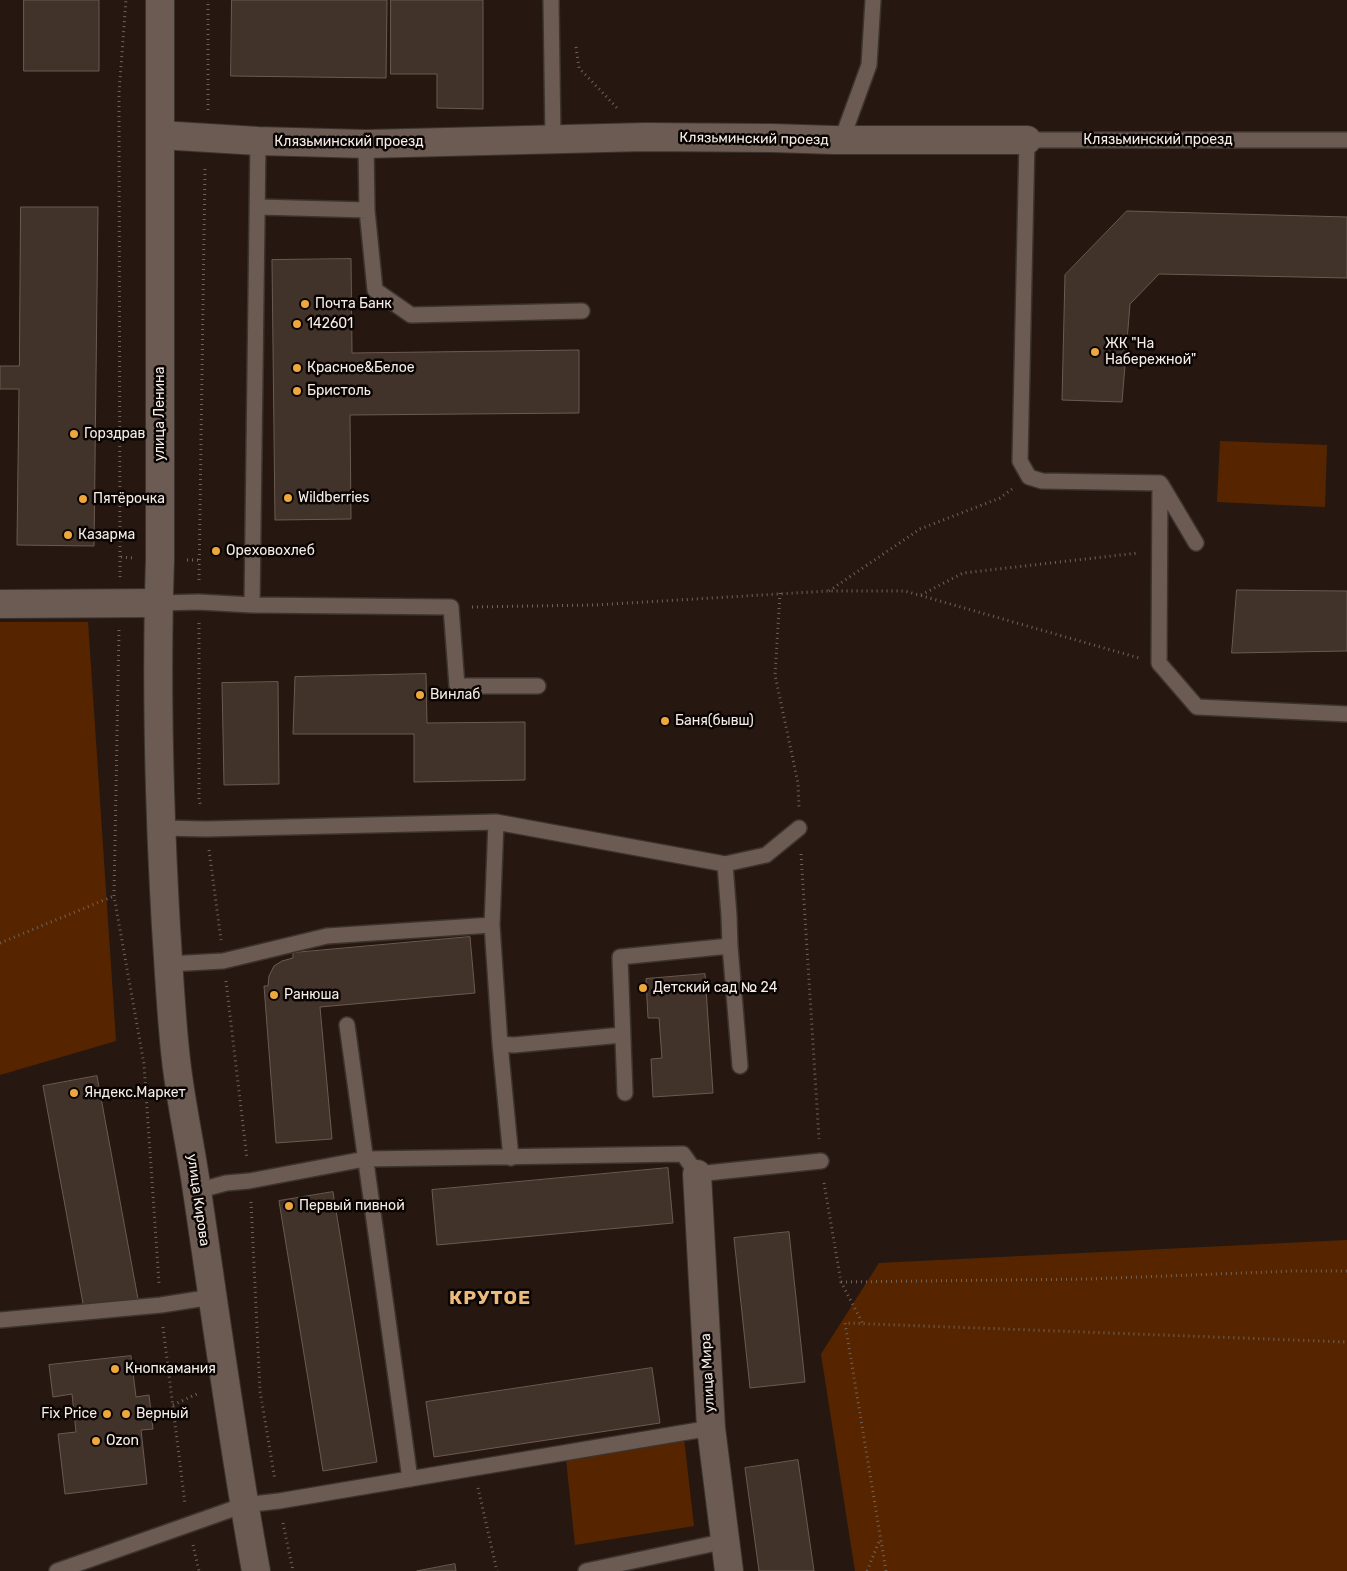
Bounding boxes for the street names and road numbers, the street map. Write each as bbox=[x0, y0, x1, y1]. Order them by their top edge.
street label: Клязьминский проезд bbox=[679, 129, 829, 149]
street label: Клязьминский проезд bbox=[1083, 132, 1233, 148]
street label: Клязьминский проезд bbox=[274, 134, 424, 150]
street label: улица Ленина bbox=[152, 367, 168, 461]
street label: улица Кирова bbox=[183, 1153, 213, 1247]
street label: улица Мира bbox=[698, 1333, 718, 1413]

